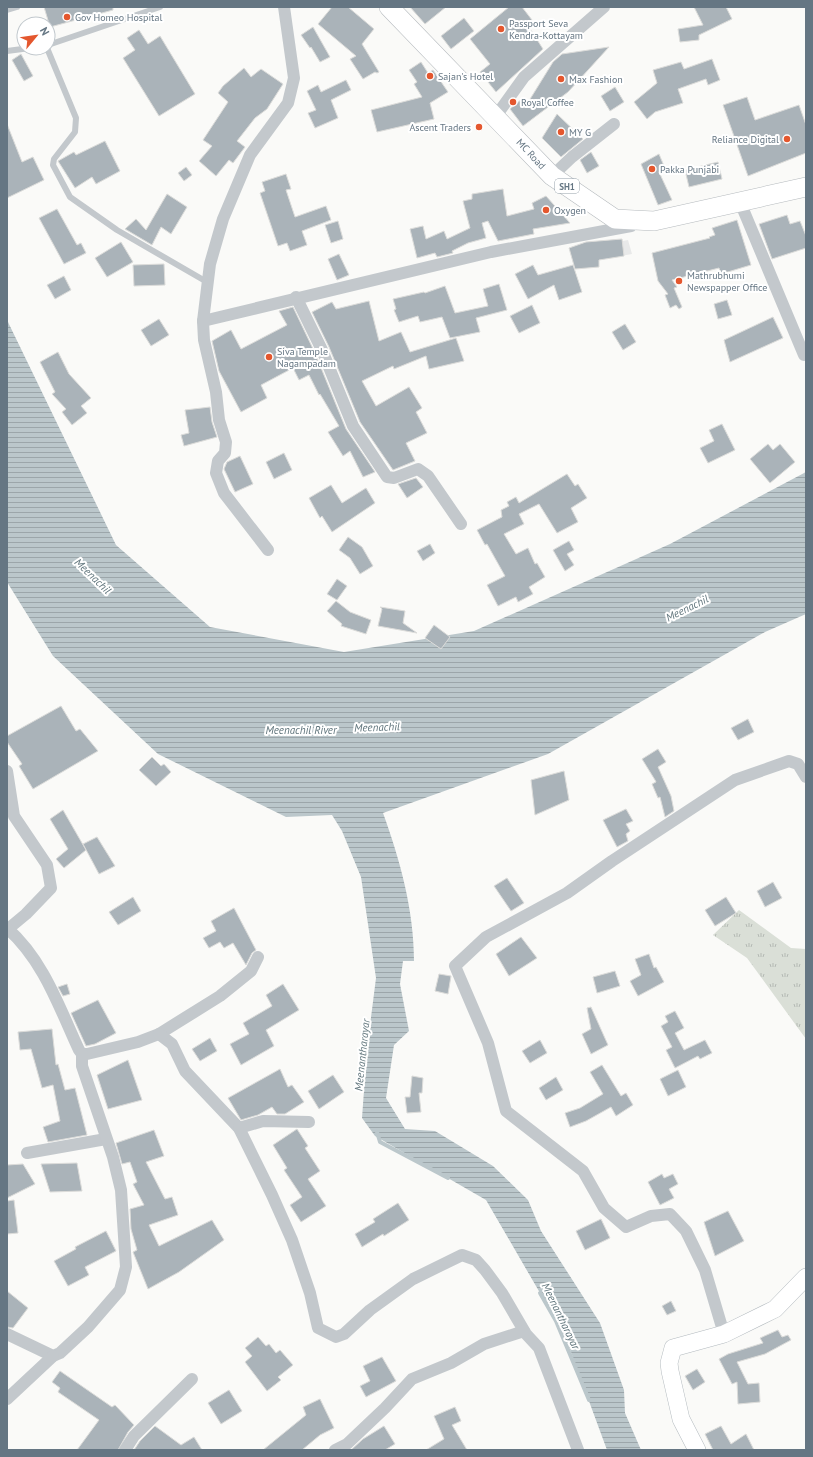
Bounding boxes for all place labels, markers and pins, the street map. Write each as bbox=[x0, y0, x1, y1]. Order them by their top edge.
place label: Gov Homeo Hospital bbox=[75, 11, 162, 24]
marker: Gov Homeo Hospital bbox=[62, 12, 72, 22]
place label: Passport Seva Kendra-Kottayam bbox=[509, 17, 583, 42]
marker: Passport Seva Kendra-Kottayam bbox=[496, 24, 506, 34]
place label: Sajan's Hotel bbox=[438, 70, 493, 83]
marker: Sajan's Hotel bbox=[425, 71, 435, 81]
place label: Max Fashion bbox=[569, 73, 623, 86]
marker: Max Fashion bbox=[556, 74, 566, 84]
place label: Royal Coffee bbox=[521, 96, 574, 109]
marker: Royal Coffee bbox=[508, 97, 518, 107]
place label: Ascent Traders bbox=[409, 121, 471, 134]
marker: Ascent Traders bbox=[474, 122, 484, 132]
place label: MY G bbox=[569, 126, 591, 139]
marker: MY G bbox=[556, 127, 566, 137]
place label: Reliance Digital bbox=[712, 133, 779, 146]
marker: Reliance Digital bbox=[782, 134, 792, 144]
place label: Pakka Punjabi bbox=[660, 163, 719, 176]
marker: Pakka Punjabi bbox=[647, 164, 657, 174]
place label: Oxygen bbox=[554, 204, 586, 217]
marker: Oxygen bbox=[541, 205, 551, 215]
place label: Mathrubhumi Newspapper Office bbox=[687, 269, 767, 294]
marker: Mathrubhumi Newspapper Office bbox=[674, 276, 684, 286]
place label: Siva Temple Nagampadam bbox=[277, 345, 336, 370]
marker: Siva Temple Nagampadam bbox=[264, 352, 274, 362]

